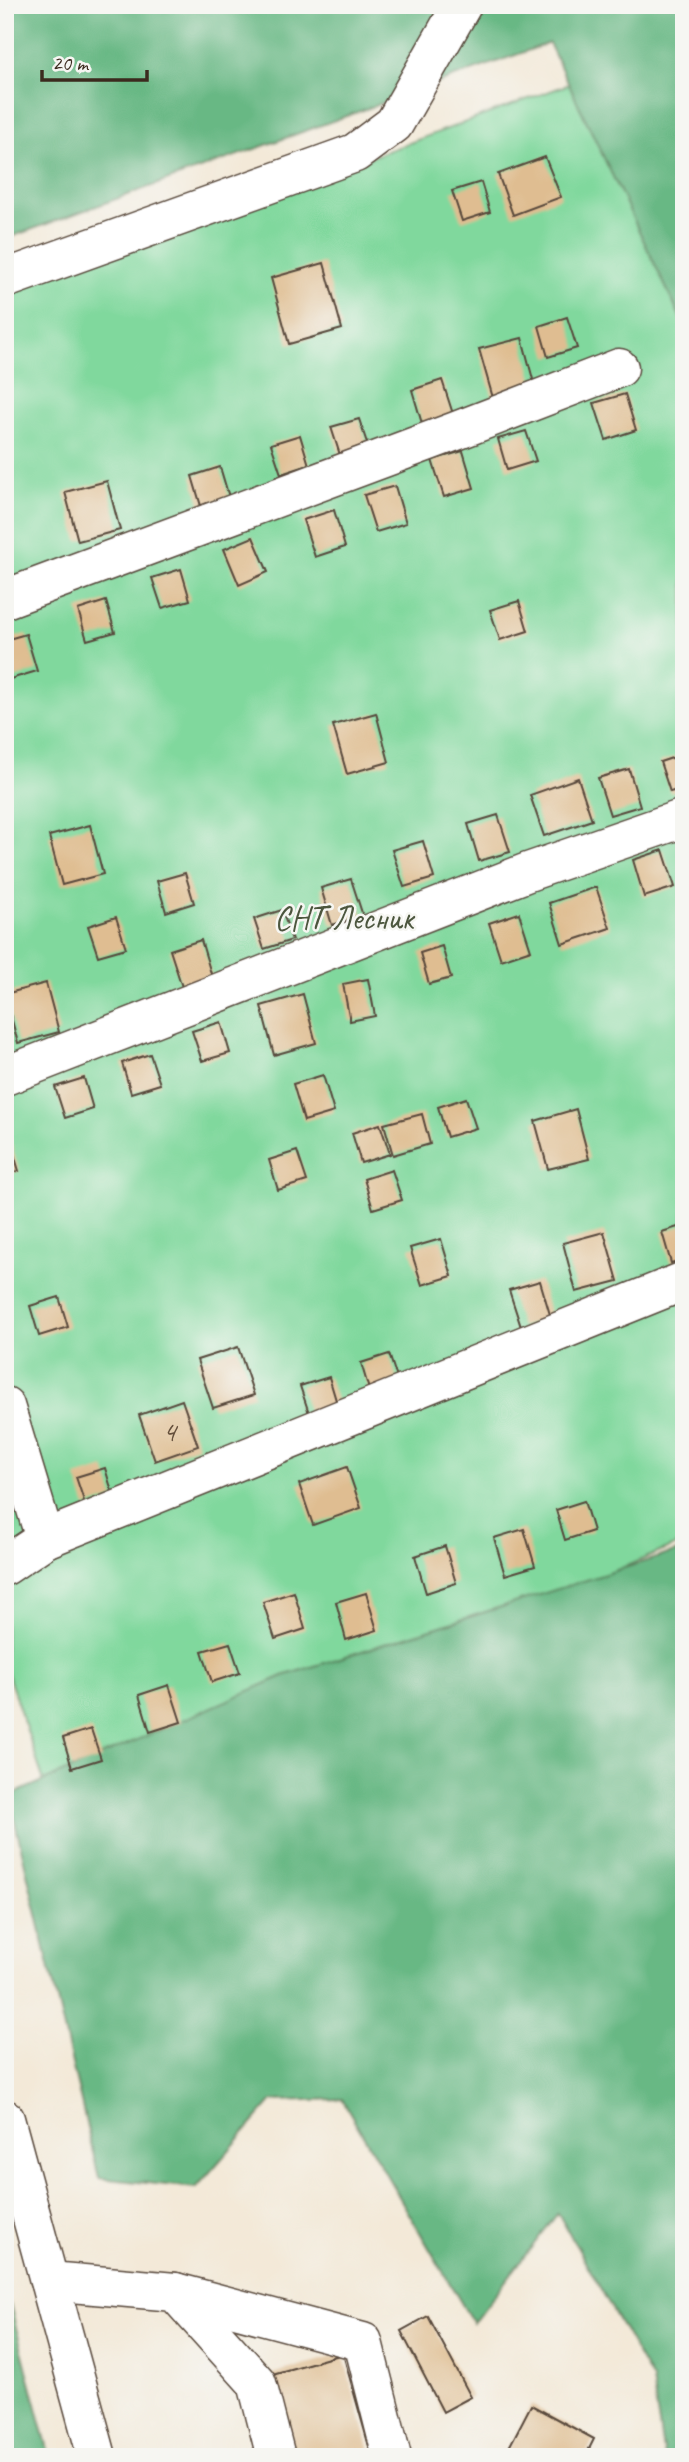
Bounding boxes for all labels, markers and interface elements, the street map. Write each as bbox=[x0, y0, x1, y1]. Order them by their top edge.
scale bar bbox=[42, 38, 147, 82]
text: 20 m bbox=[52, 50, 90, 76]
park label: СНТ Лесник bbox=[274, 897, 416, 939]
house number: 4 bbox=[162, 1412, 178, 1450]

